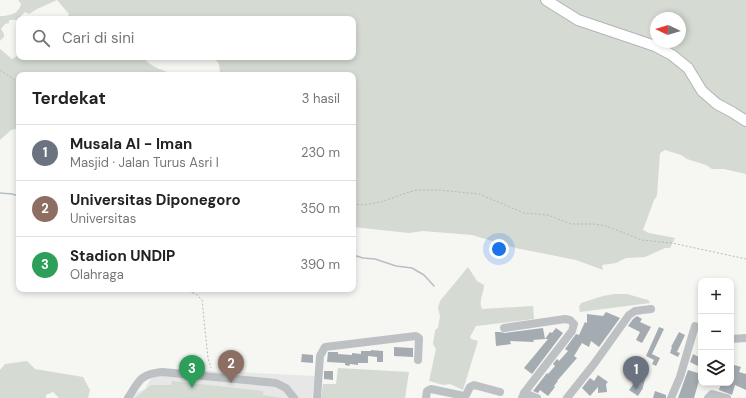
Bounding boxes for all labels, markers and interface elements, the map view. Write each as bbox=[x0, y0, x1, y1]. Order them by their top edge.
north arrow bbox=[650, 12, 686, 48]
search box bbox=[16, 16, 356, 60]
icon: search bbox=[30, 27, 52, 49]
text: Cari di sini bbox=[62, 28, 134, 48]
text: Terdekat bbox=[32, 87, 106, 109]
text: 3 hasil bbox=[302, 90, 340, 107]
text: Musala Al - Iman bbox=[70, 134, 192, 154]
text: 1 bbox=[43, 144, 47, 161]
text: 230 m bbox=[301, 144, 340, 161]
text: Masjid · Jalan Turus Asri I bbox=[70, 154, 219, 171]
text: Universitas Diponegoro bbox=[70, 190, 241, 210]
text: 2 bbox=[41, 200, 49, 217]
text: 350 m bbox=[300, 200, 340, 217]
text: Universitas bbox=[70, 210, 136, 227]
your location bbox=[489, 239, 509, 259]
text: Stadion UNDIP bbox=[70, 246, 175, 266]
text: 3 bbox=[41, 256, 49, 273]
text: 390 m bbox=[301, 256, 340, 273]
text: Olahraga bbox=[70, 266, 124, 283]
map controls bbox=[698, 278, 734, 386]
button: + bbox=[698, 278, 734, 314]
button: − bbox=[698, 314, 734, 350]
pin: 2 bbox=[218, 350, 244, 383]
button: layers bbox=[698, 350, 734, 386]
pin: 3 bbox=[179, 355, 205, 388]
pin: 1 bbox=[623, 356, 649, 389]

